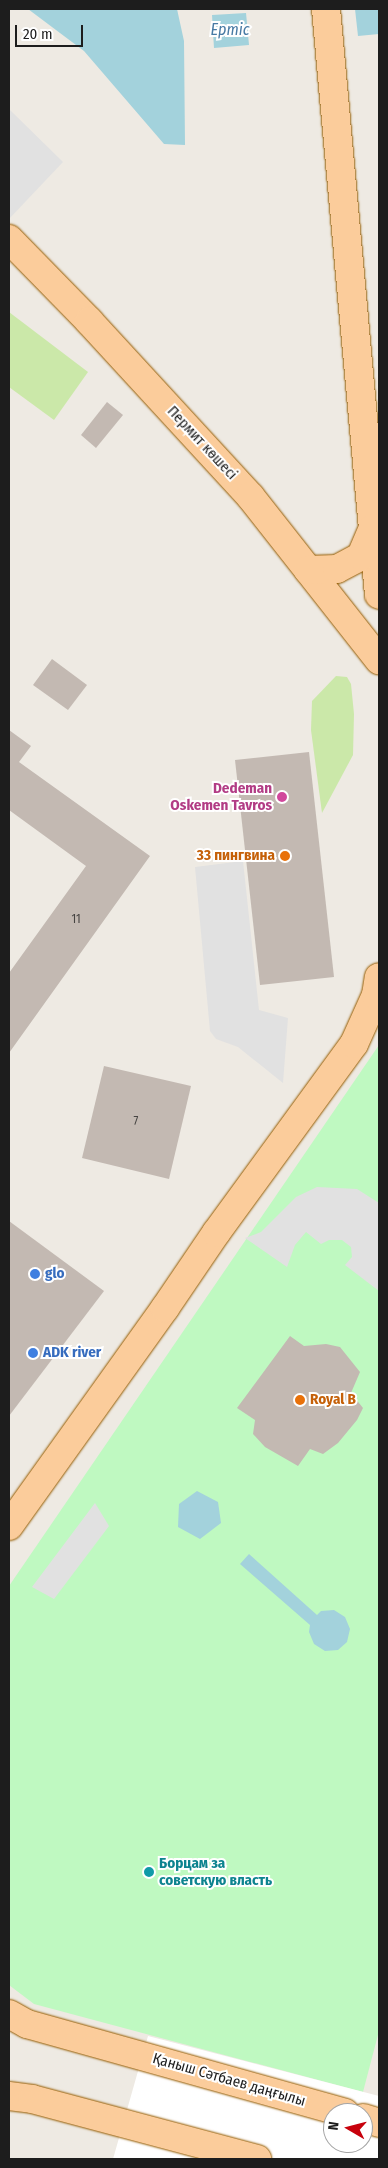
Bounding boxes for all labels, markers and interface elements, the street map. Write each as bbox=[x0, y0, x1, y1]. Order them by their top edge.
scale bar bbox=[18, 15, 85, 47]
water label: Ертіс bbox=[210, 20, 250, 40]
text: 20 m bbox=[23, 25, 53, 43]
street label: Пермит көшесі bbox=[163, 402, 241, 484]
place label: Dedeman Oskemen Tavros bbox=[170, 779, 272, 814]
marker: Dedeman Oskemen Tavros bbox=[276, 791, 288, 803]
place label: 33 пингвина bbox=[197, 847, 275, 865]
marker: 33 пингвина bbox=[279, 850, 291, 862]
house number: 11 bbox=[71, 913, 81, 927]
house number: 7 bbox=[134, 1115, 138, 1129]
place label: glo bbox=[45, 1265, 64, 1283]
marker: glo bbox=[29, 1268, 41, 1280]
place label: ADK river bbox=[43, 1344, 101, 1362]
marker: ADK river bbox=[27, 1347, 39, 1359]
place label: Royal B bbox=[310, 1391, 356, 1409]
marker: Royal B bbox=[294, 1394, 306, 1406]
place label: Борцам за советскую власть bbox=[159, 1854, 272, 1889]
marker: Борцам за советскую власть bbox=[143, 1866, 155, 1878]
street label: Қаныш Сәтбаев даңғылы bbox=[151, 2050, 307, 2110]
north arrow bbox=[323, 2103, 373, 2153]
text: N bbox=[325, 2121, 343, 2131]

